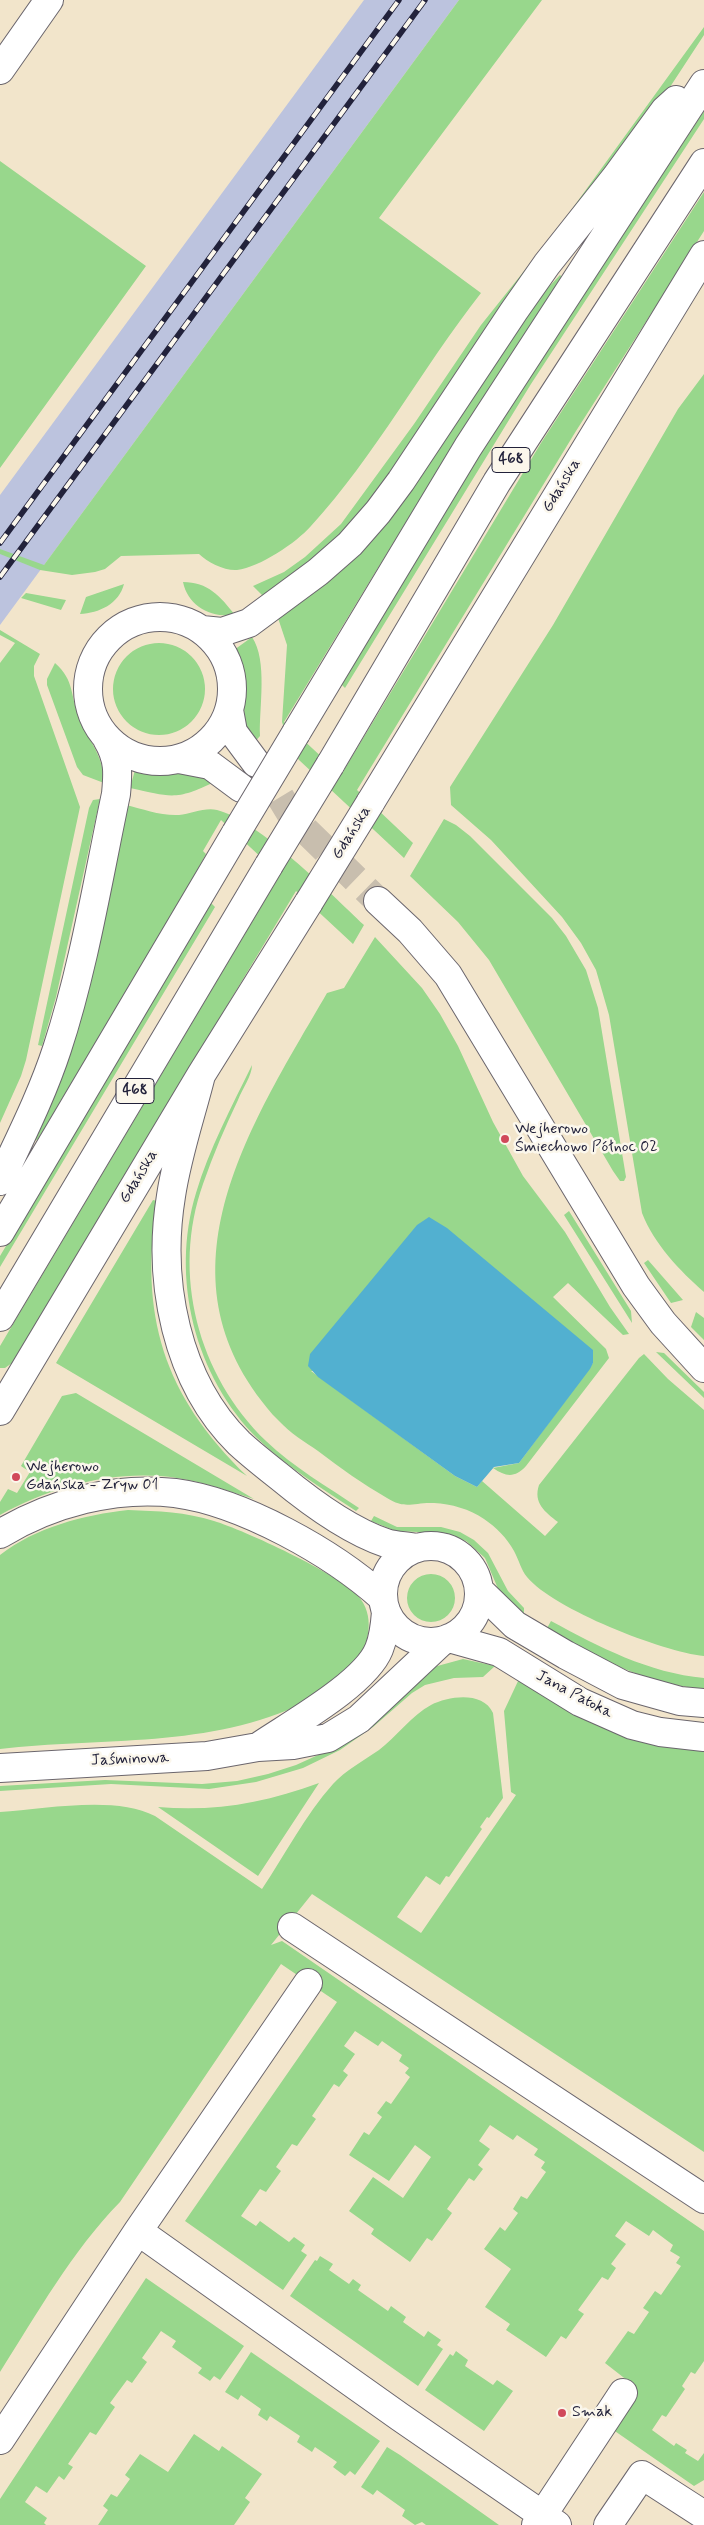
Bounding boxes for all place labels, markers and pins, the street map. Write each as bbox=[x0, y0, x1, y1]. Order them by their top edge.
place label: Wejherowo Śmiechowo Północ 02 bbox=[515, 1120, 658, 1158]
marker: Wejherowo Śmiechowo Północ 02 bbox=[499, 1133, 511, 1145]
place label: Wejherowo Gdańska - Zryw 01 bbox=[26, 1458, 158, 1496]
marker: Wejherowo Gdańska - Zryw 01 bbox=[10, 1471, 22, 1483]
place label: Smak bbox=[572, 2403, 612, 2423]
marker: Smak bbox=[556, 2407, 568, 2419]

